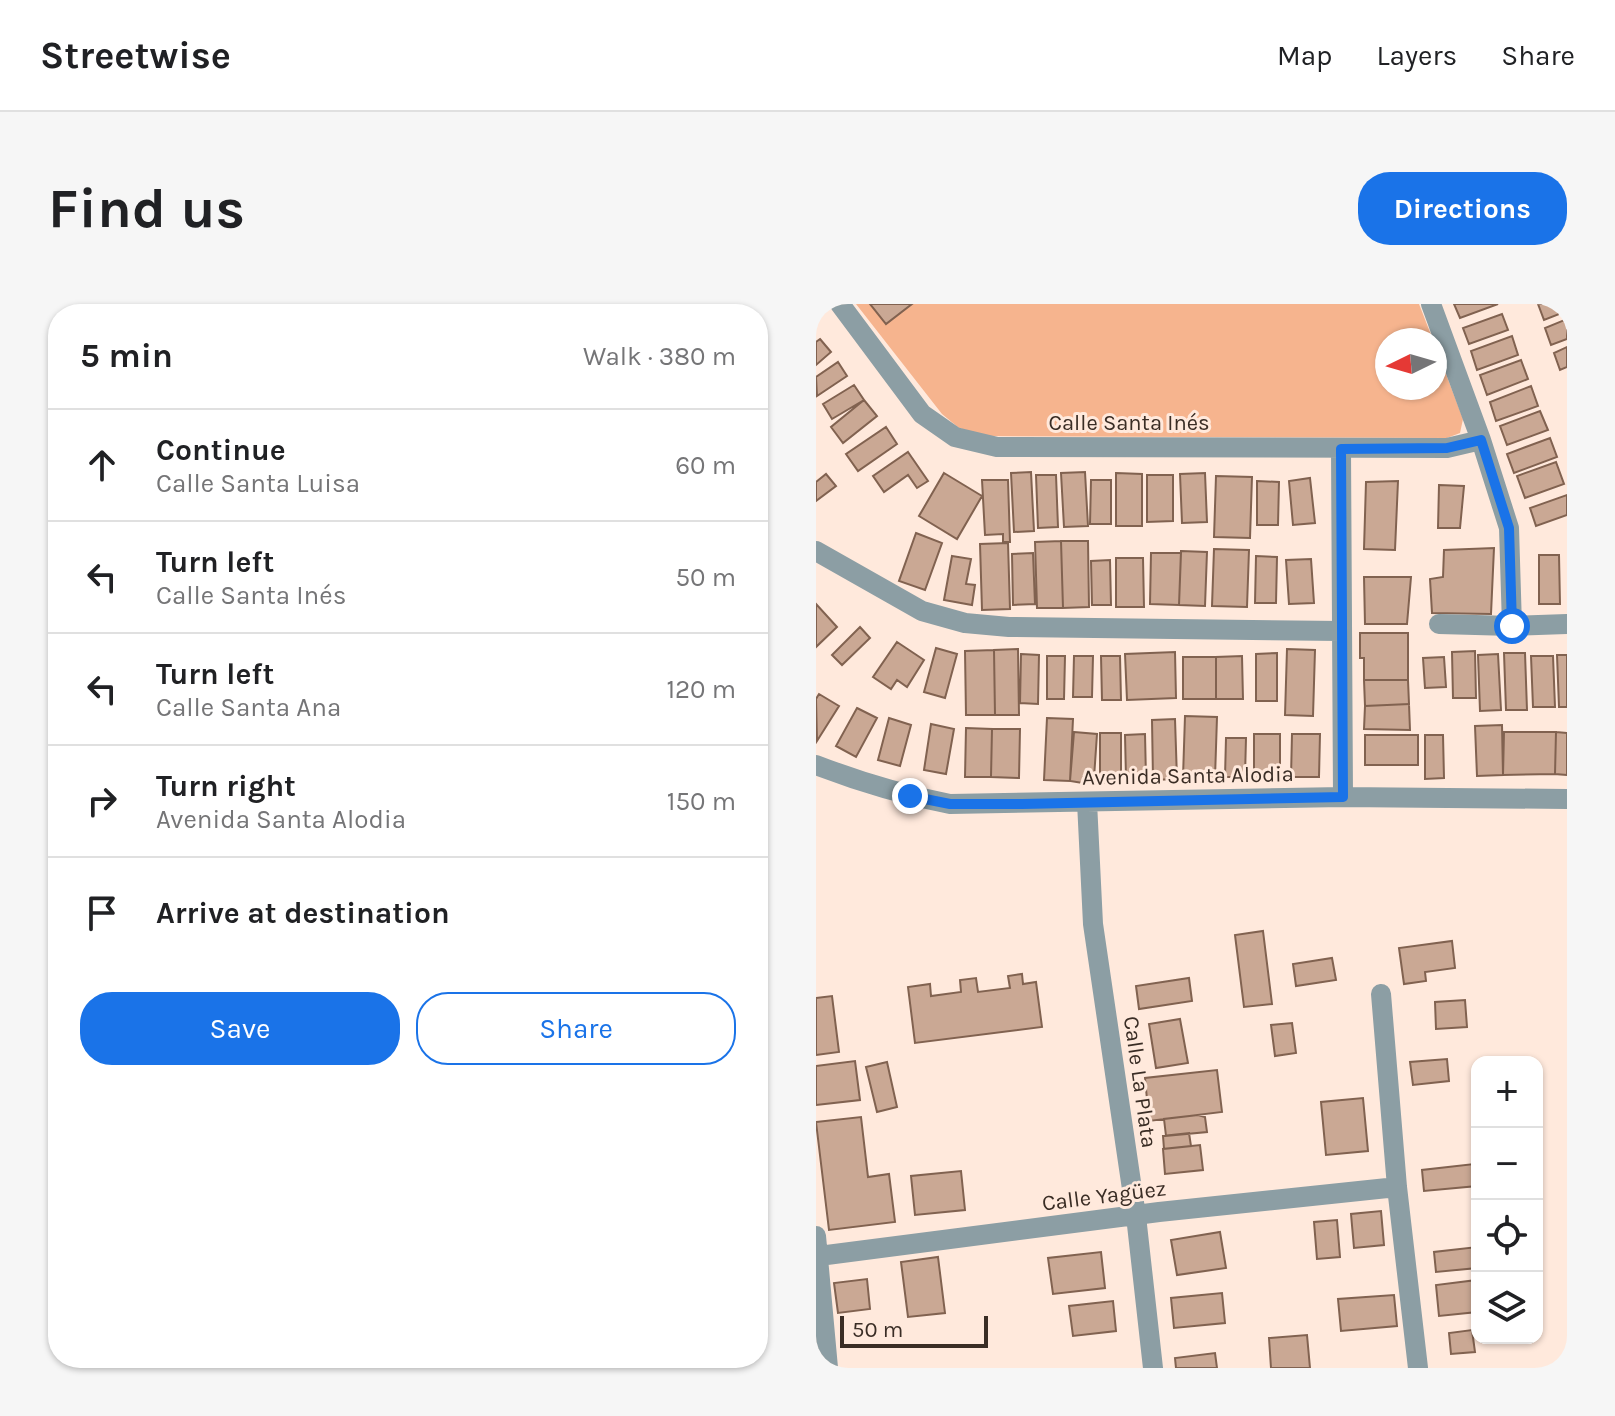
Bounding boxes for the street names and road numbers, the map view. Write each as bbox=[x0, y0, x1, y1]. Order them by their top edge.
street label: Calle Santa Inés bbox=[1048, 410, 1210, 436]
street label: Avenida Santa Alodia bbox=[1082, 761, 1294, 791]
street label: Calle La Plata bbox=[1118, 1014, 1162, 1150]
street label: Calle Yagüez bbox=[1040, 1175, 1168, 1217]

